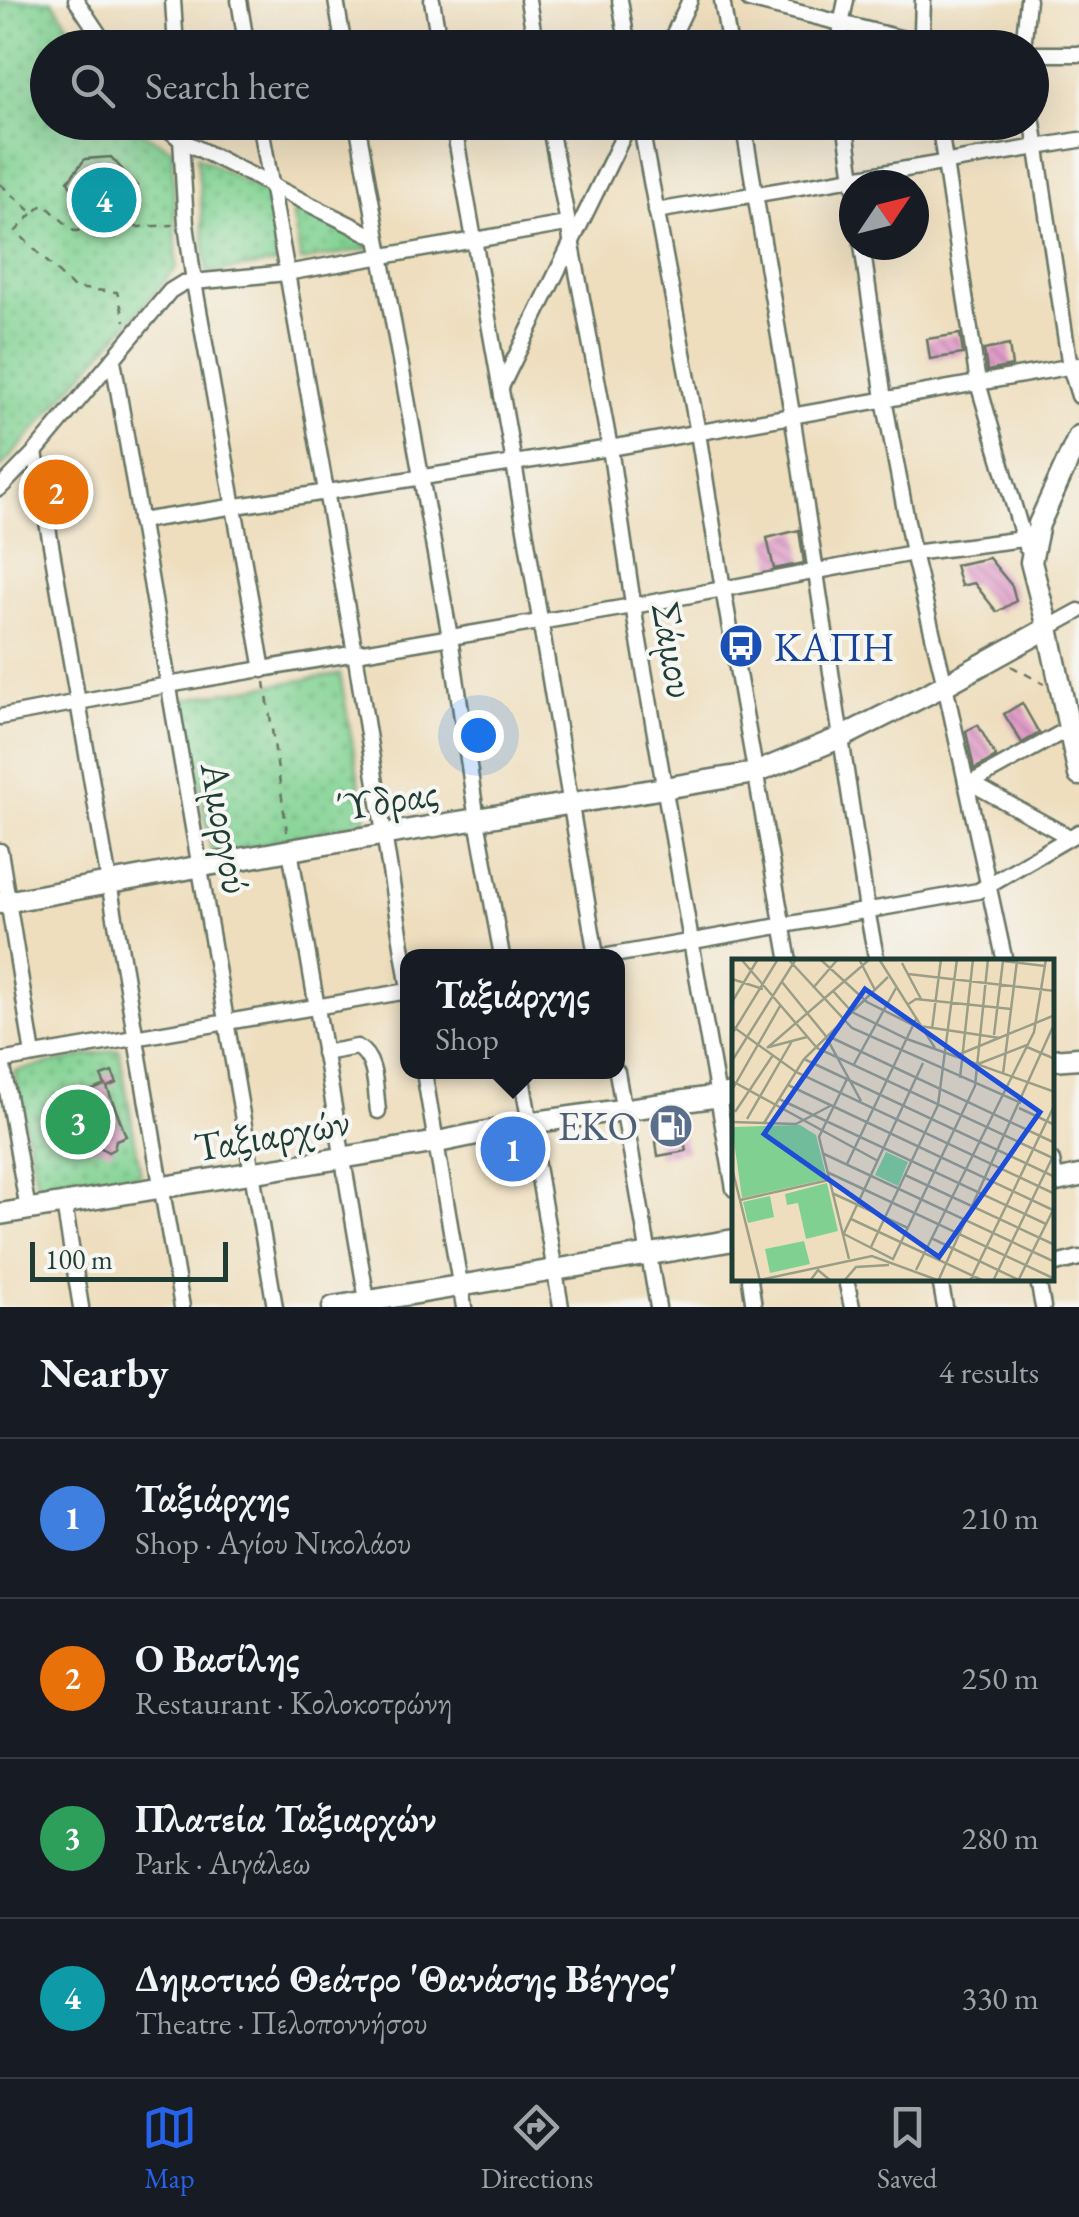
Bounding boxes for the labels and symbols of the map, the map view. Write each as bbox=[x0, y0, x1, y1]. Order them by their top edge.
pin: 4 bbox=[72, 162, 136, 238]
north arrow bbox=[839, 170, 929, 260]
pin: 2 bbox=[23, 454, 88, 530]
street label: Σάμου bbox=[640, 598, 708, 702]
place label: ΚΑΠΗ bbox=[774, 620, 894, 672]
bus stop icon: ΚΑΠΗ bbox=[718, 623, 764, 669]
your location bbox=[453, 710, 504, 761]
street label: Αμοργού bbox=[189, 757, 263, 898]
street label: Ύδρας bbox=[333, 765, 442, 833]
inset map bbox=[732, 959, 1054, 1282]
pin: 3 bbox=[46, 1084, 110, 1160]
street label: Ταξιαρχών bbox=[190, 1095, 354, 1173]
place label: EKO bbox=[558, 1100, 638, 1152]
fuel station icon: EKO bbox=[648, 1103, 694, 1149]
pin: 1 bbox=[480, 1112, 546, 1186]
scale bar bbox=[30, 1237, 228, 1282]

